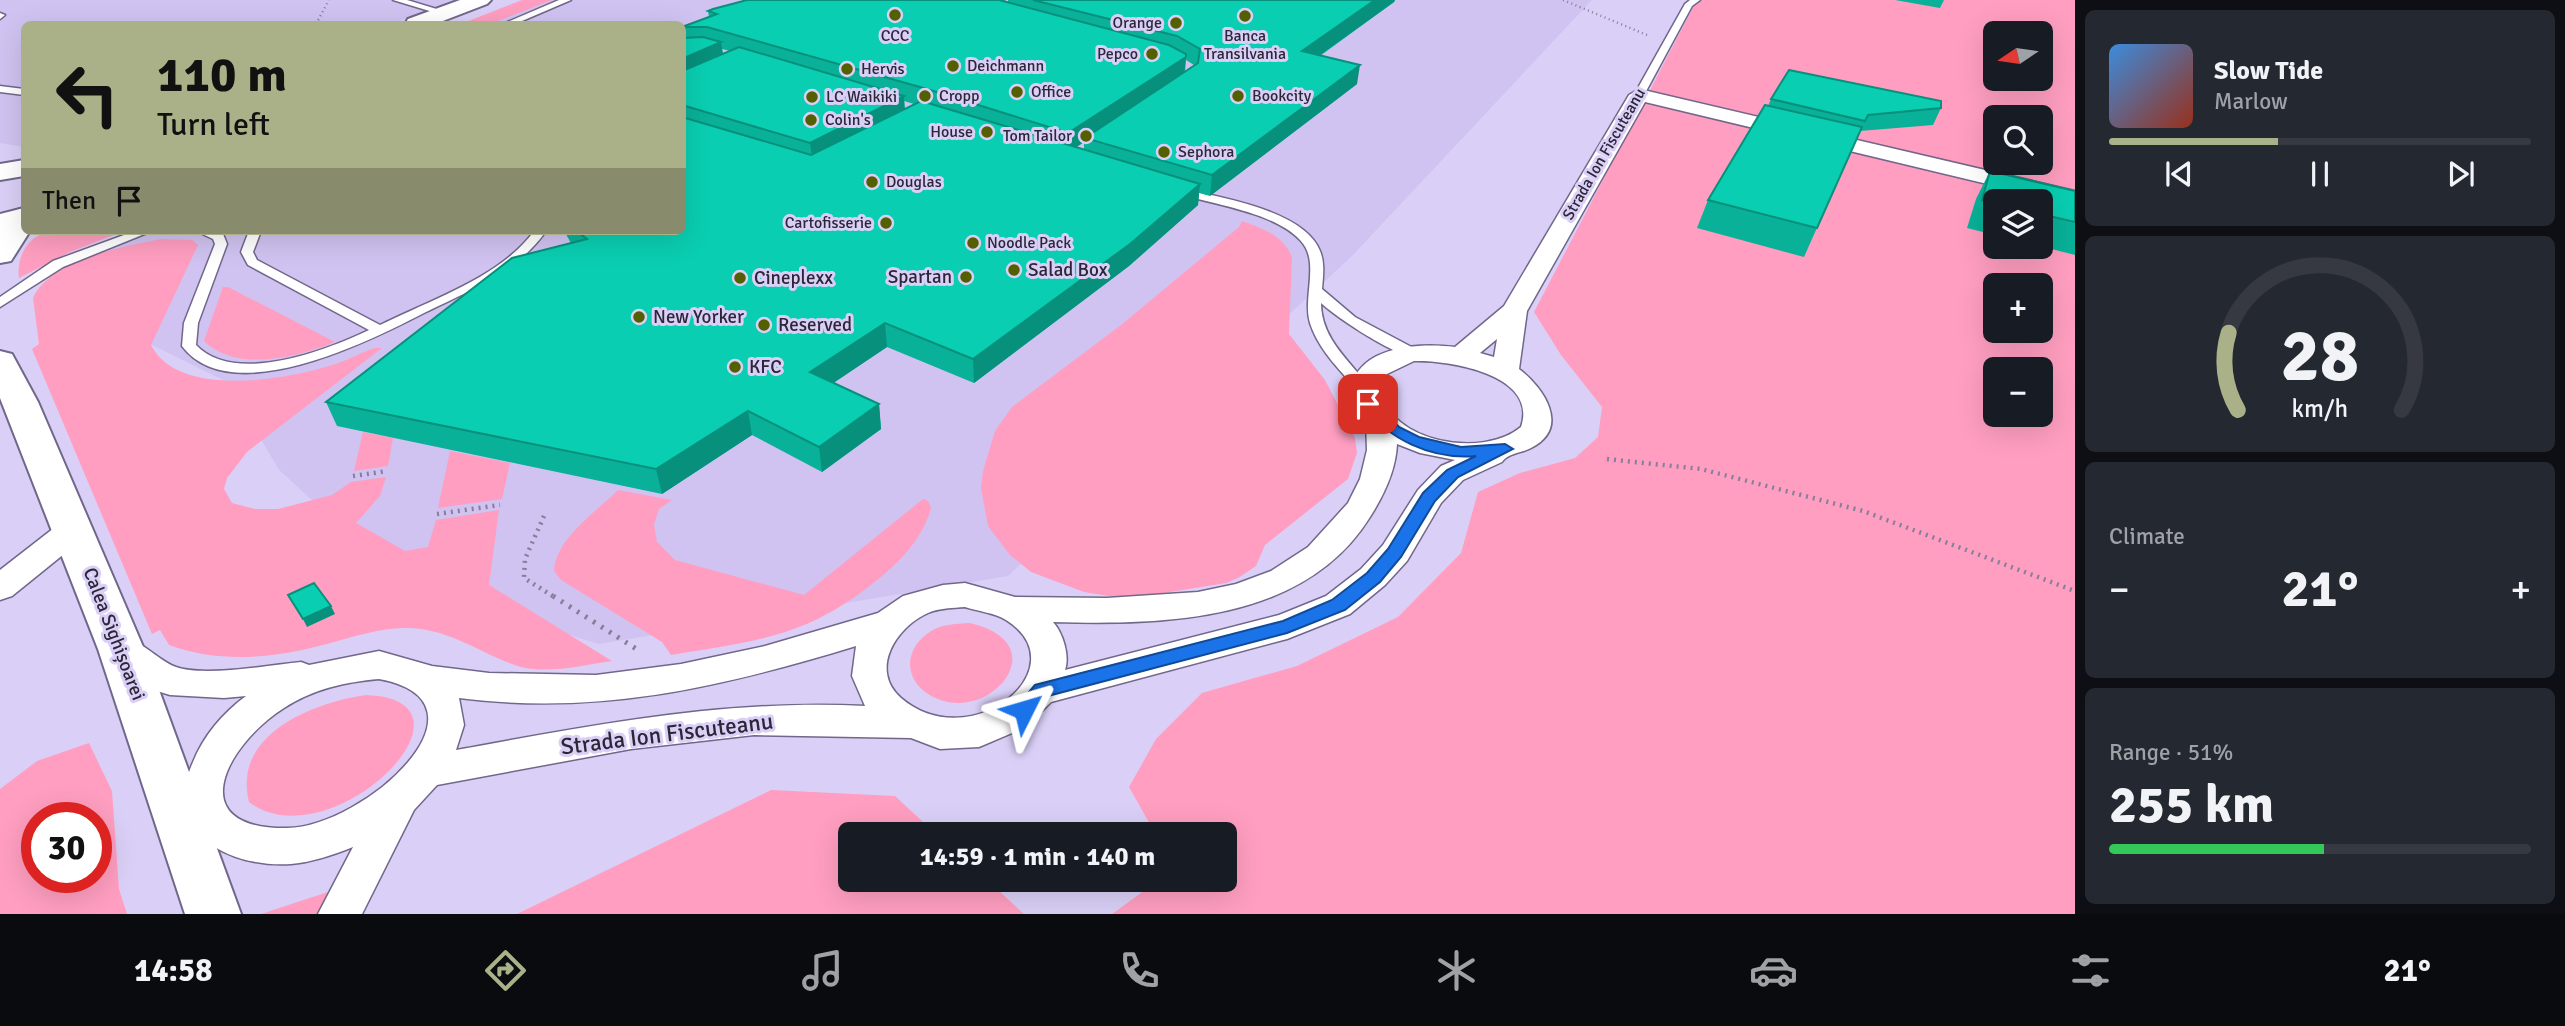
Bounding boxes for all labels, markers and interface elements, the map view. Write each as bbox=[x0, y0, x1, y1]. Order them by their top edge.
marker: CCC bbox=[887, 7, 903, 23]
marker: Banca Transilvania bbox=[1237, 8, 1253, 24]
place label: Orange bbox=[1112, 13, 1162, 33]
marker: Orange bbox=[1168, 15, 1184, 31]
north arrow bbox=[1983, 21, 2053, 91]
map controls bbox=[1983, 21, 2053, 427]
place label: CCC bbox=[881, 26, 910, 46]
place label: Banca Transilvania bbox=[1204, 26, 1286, 64]
place label: Pepco bbox=[1097, 44, 1138, 64]
text: 110 m bbox=[157, 45, 287, 105]
marker: Pepco bbox=[1144, 46, 1160, 62]
icon: left bbox=[42, 49, 133, 140]
text: Slow Tide bbox=[2214, 55, 2323, 87]
place label: Deichmann bbox=[967, 56, 1044, 76]
marker: Deichmann bbox=[945, 58, 961, 74]
place label: Hervis bbox=[861, 59, 905, 79]
marker: Hervis bbox=[839, 61, 855, 77]
place label: Office bbox=[1031, 82, 1071, 102]
marker: Office bbox=[1009, 84, 1025, 100]
street label: Strada Ion Fiscuteanu bbox=[1558, 85, 1650, 223]
place label: Cropp bbox=[939, 86, 980, 106]
place label: Bookcity bbox=[1252, 86, 1312, 106]
place label: LC Waikiki bbox=[826, 87, 897, 107]
text: Marlow bbox=[2214, 87, 2288, 116]
marker: Cropp bbox=[917, 88, 933, 104]
marker: Bookcity bbox=[1230, 88, 1246, 104]
marker: LC Waikiki bbox=[804, 89, 820, 105]
text: Turn left bbox=[157, 105, 270, 144]
button: search bbox=[1983, 105, 2053, 175]
place label: Colin's bbox=[825, 110, 871, 130]
marker: Colin's bbox=[803, 112, 819, 128]
place label: House bbox=[930, 122, 973, 142]
marker: House bbox=[979, 124, 995, 140]
place label: Tom Tailor bbox=[1003, 126, 1072, 146]
marker: Tom Tailor bbox=[1078, 128, 1094, 144]
place label: Sephora bbox=[1178, 142, 1234, 162]
marker: Sephora bbox=[1156, 144, 1172, 160]
icon: previous bbox=[2160, 155, 2198, 193]
icon: pause bbox=[2301, 155, 2339, 193]
icon: next bbox=[2442, 155, 2480, 193]
place label: Douglas bbox=[886, 172, 942, 192]
marker: Douglas bbox=[864, 174, 880, 190]
icon: arrive bbox=[110, 182, 148, 220]
text: Then bbox=[42, 185, 96, 217]
button: layers bbox=[1983, 189, 2053, 259]
place label: Cartofisserie bbox=[785, 213, 872, 233]
marker: Cartofisserie bbox=[878, 215, 894, 231]
place label: Noodle Pack bbox=[987, 233, 1071, 253]
marker: Noodle Pack bbox=[965, 235, 981, 251]
place label: Salad Box bbox=[1028, 258, 1108, 282]
marker: Salad Box bbox=[1006, 262, 1022, 278]
place label: Spartan bbox=[888, 265, 952, 289]
place label: Cineplexx bbox=[754, 266, 833, 290]
marker: Spartan bbox=[958, 269, 974, 285]
marker: Cineplexx bbox=[732, 270, 748, 286]
button: + bbox=[1983, 273, 2053, 343]
place label: New Yorker bbox=[653, 305, 744, 329]
marker: New Yorker bbox=[631, 309, 647, 325]
text: 28 bbox=[2281, 312, 2359, 401]
place label: Reserved bbox=[778, 313, 852, 337]
marker: Reserved bbox=[756, 317, 772, 333]
place label: KFC bbox=[749, 355, 782, 379]
button: − bbox=[1983, 357, 2053, 427]
marker: KFC bbox=[727, 359, 743, 375]
pin bbox=[1338, 374, 1398, 434]
icon: arrive bbox=[1349, 385, 1387, 423]
text: km/h bbox=[2292, 393, 2348, 424]
text: Climate bbox=[2109, 522, 2185, 551]
text: 21° bbox=[2282, 557, 2358, 621]
street label: Calea Sighișoarei bbox=[78, 564, 150, 704]
text: − bbox=[2109, 566, 2130, 613]
text: + bbox=[2510, 566, 2531, 613]
position arrow bbox=[987, 673, 1061, 747]
street label: Strada Ion Fiscuteanu bbox=[559, 707, 775, 761]
text: Range · 51% bbox=[2109, 738, 2233, 767]
text: 255 km bbox=[2109, 773, 2274, 837]
speed limit sign: 30 bbox=[21, 802, 112, 893]
text: 14:59 · 1 min · 140 m bbox=[920, 841, 1155, 873]
icon: directions bbox=[481, 946, 530, 995]
icon: music bbox=[798, 946, 847, 995]
icon: phone bbox=[1115, 946, 1164, 995]
icon: climate bbox=[1432, 946, 1481, 995]
icon: car bbox=[1749, 946, 1798, 995]
icon: filters bbox=[2066, 946, 2115, 995]
text: 14:58 bbox=[134, 951, 213, 990]
text: 21° bbox=[2383, 951, 2431, 990]

